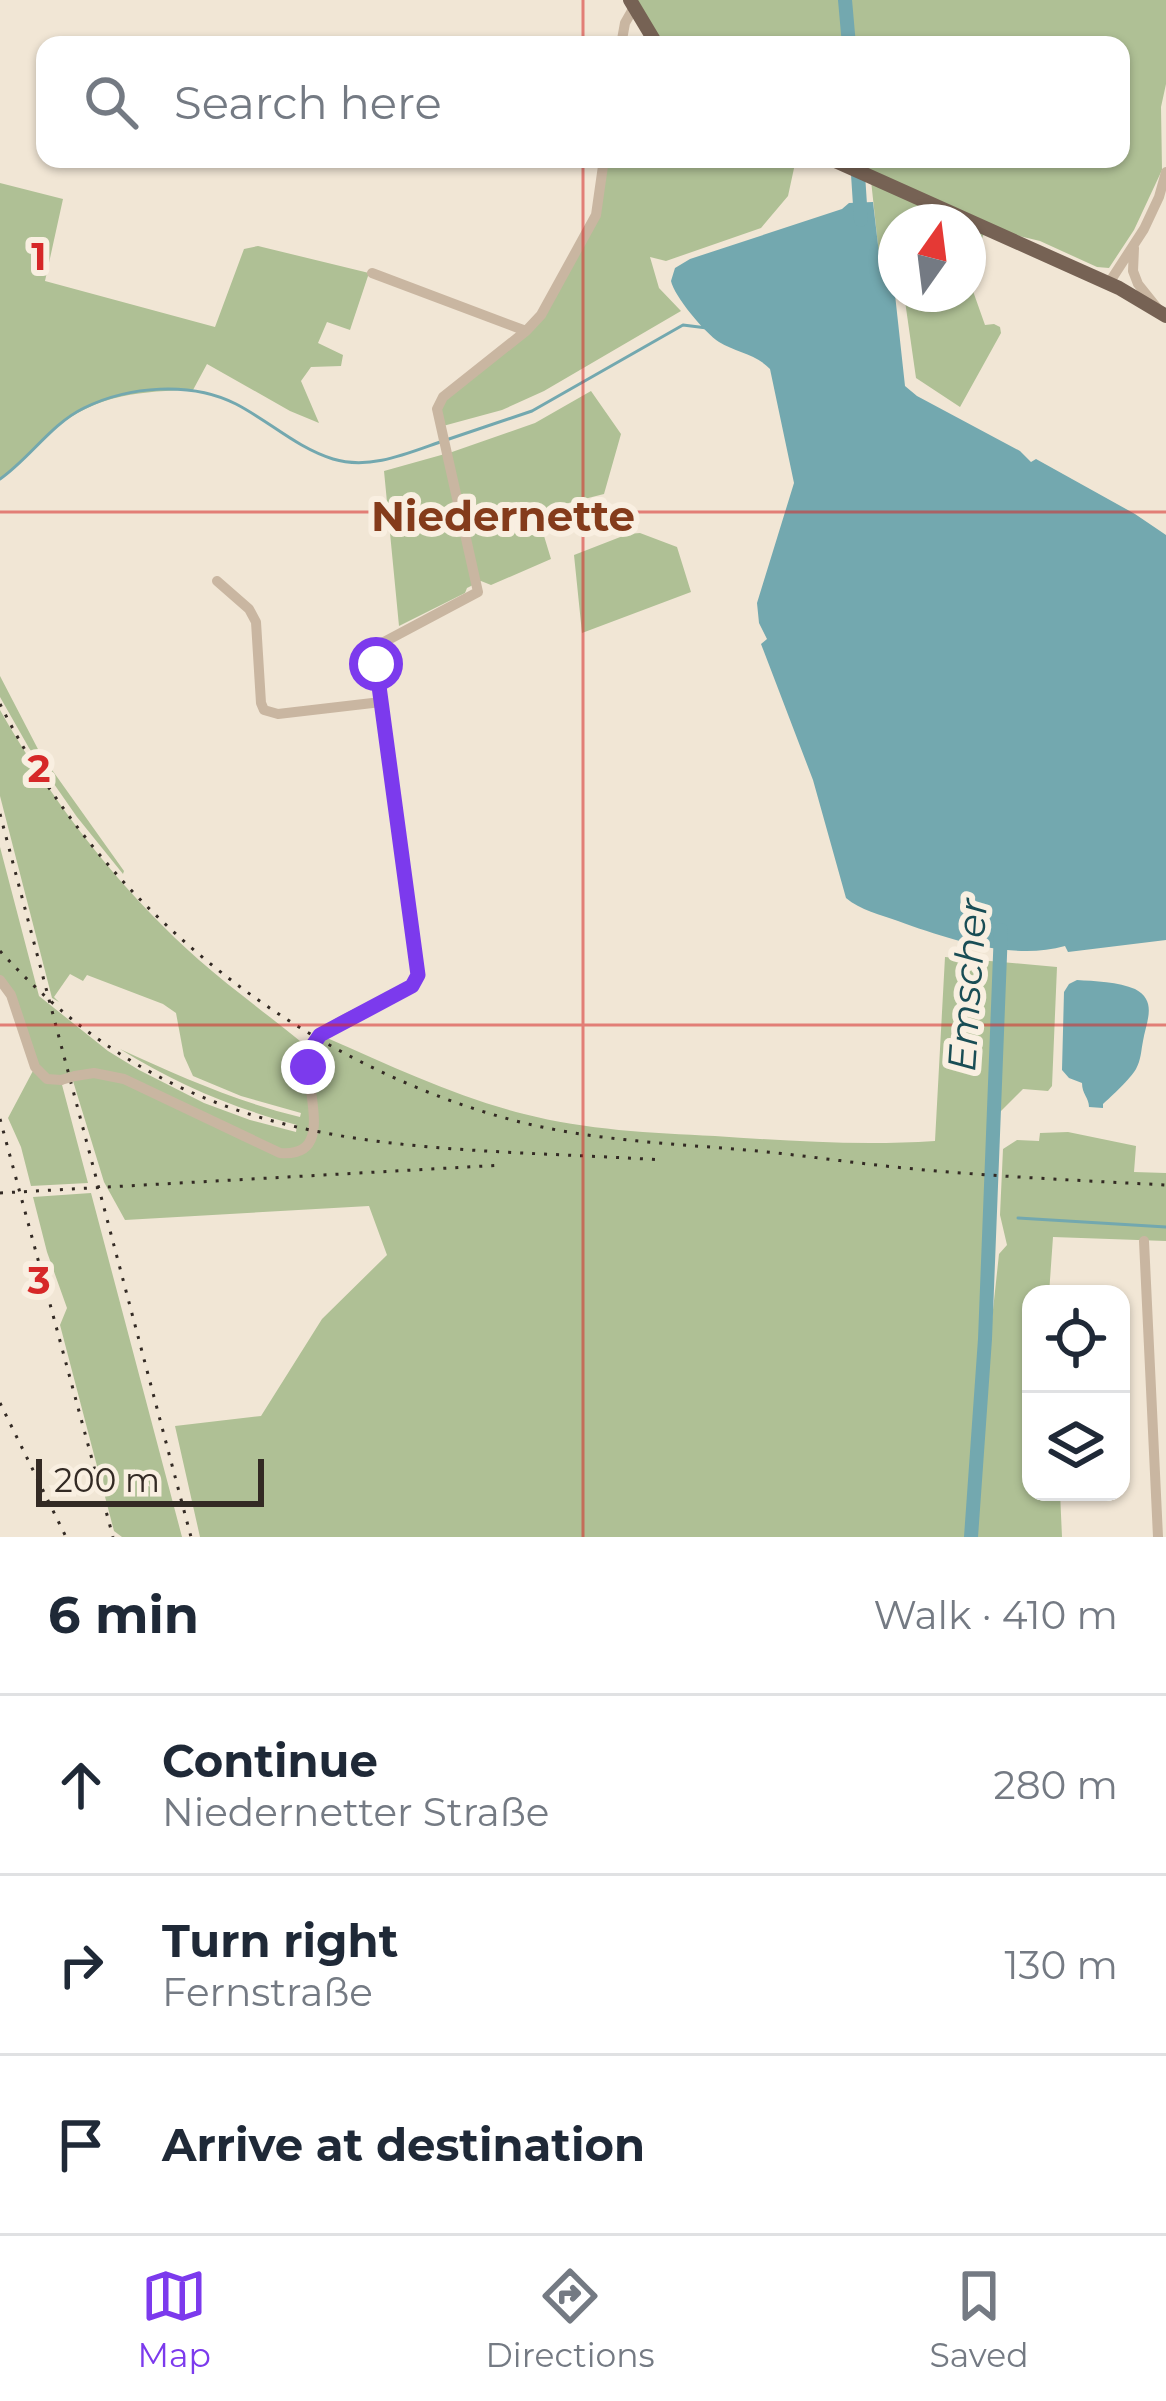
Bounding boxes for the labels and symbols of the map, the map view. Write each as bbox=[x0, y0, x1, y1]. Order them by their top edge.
north arrow bbox=[878, 204, 986, 312]
text: 1 bbox=[31, 232, 47, 280]
district label: Niedernette bbox=[371, 490, 635, 542]
route start bbox=[349, 637, 403, 691]
text: 2 bbox=[27, 744, 51, 792]
water label: Emscher bbox=[937, 895, 997, 1073]
route end bbox=[281, 1040, 335, 1094]
text: 3 bbox=[26, 1256, 51, 1304]
scale bar bbox=[36, 1453, 264, 1506]

